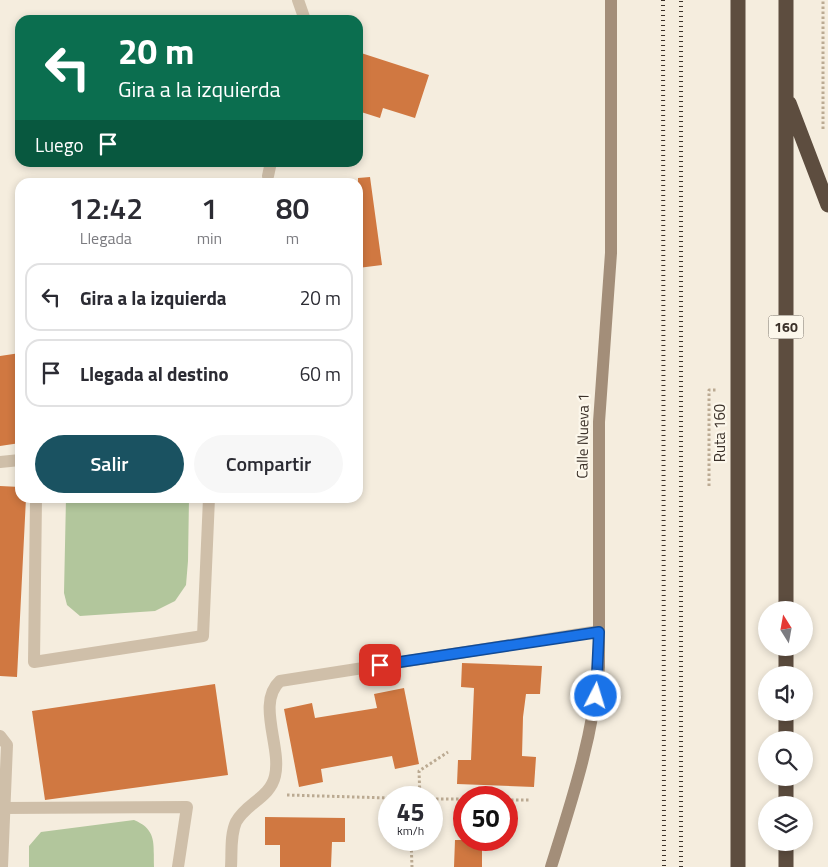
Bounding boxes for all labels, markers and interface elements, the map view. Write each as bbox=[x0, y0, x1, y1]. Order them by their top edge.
text: 20 m bbox=[118, 24, 194, 78]
icon: left bbox=[35, 35, 100, 100]
text: Gira a la izquierda bbox=[118, 72, 281, 106]
text: Luego bbox=[35, 130, 84, 159]
icon: arrive bbox=[94, 130, 122, 158]
text: 12:42 bbox=[69, 185, 143, 231]
text: 1 bbox=[201, 185, 218, 231]
text: 80 bbox=[276, 185, 309, 231]
text: Llegada bbox=[80, 226, 132, 250]
text: min bbox=[197, 226, 222, 250]
text: m bbox=[286, 226, 299, 250]
icon: left bbox=[37, 283, 65, 311]
text: Gira a la izquierda bbox=[80, 283, 227, 312]
text: 20 m bbox=[300, 283, 341, 312]
road number: 160 bbox=[768, 316, 804, 338]
icon: arrive bbox=[37, 359, 65, 387]
text: Llegada al destino bbox=[80, 359, 229, 388]
text: 60 m bbox=[300, 359, 341, 388]
street label: Calle Nueva 1 bbox=[570, 393, 595, 479]
street label: Ruta 160 bbox=[708, 404, 731, 462]
button: Salir bbox=[35, 435, 184, 493]
button: Compartir bbox=[194, 435, 343, 493]
north arrow bbox=[758, 601, 812, 656]
map controls bbox=[758, 601, 813, 851]
pin bbox=[359, 644, 401, 686]
icon: arrive bbox=[366, 651, 394, 679]
button: sound bbox=[758, 666, 813, 721]
position arrow bbox=[569, 669, 621, 721]
button: search bbox=[758, 731, 813, 786]
speed limit sign: 50 bbox=[453, 786, 518, 851]
text: 45 bbox=[396, 793, 425, 831]
button: layers bbox=[758, 796, 813, 851]
text: km/h bbox=[397, 821, 424, 840]

